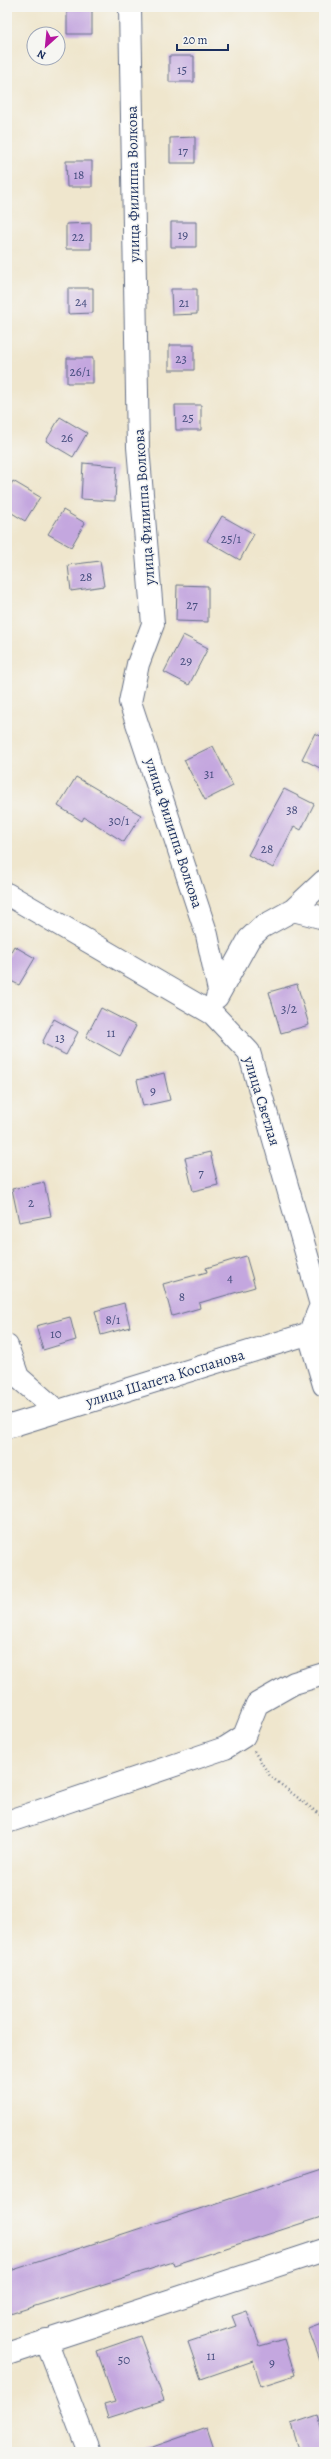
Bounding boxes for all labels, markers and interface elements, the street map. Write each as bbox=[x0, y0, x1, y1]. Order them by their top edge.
north arrow bbox=[26, 26, 66, 66]
scale bar bbox=[177, 26, 228, 52]
text: 20 m bbox=[183, 32, 207, 48]
text: N bbox=[35, 46, 49, 63]
house number: 15 bbox=[177, 61, 187, 78]
street label: улица Филиппа Волкова bbox=[122, 105, 144, 264]
house number: 17 bbox=[178, 142, 188, 159]
house number: 18 bbox=[74, 166, 84, 183]
house number: 19 bbox=[178, 226, 188, 243]
house number: 22 bbox=[72, 228, 84, 245]
house number: 24 bbox=[75, 293, 87, 310]
house number: 21 bbox=[179, 294, 190, 311]
house number: 23 bbox=[175, 350, 187, 367]
house number: 26/1 bbox=[70, 363, 91, 380]
house number: 25 bbox=[182, 409, 194, 426]
street label: улица Филиппа Волкова bbox=[129, 428, 160, 587]
house number: 26 bbox=[61, 429, 73, 446]
house number: 25/1 bbox=[221, 530, 242, 547]
house number: 28 bbox=[80, 568, 92, 585]
house number: 27 bbox=[186, 596, 198, 613]
house number: 29 bbox=[180, 652, 192, 669]
street label: улица Филиппа Волкова bbox=[140, 754, 208, 911]
house number: 31 bbox=[204, 765, 214, 782]
house number: 38 bbox=[286, 801, 298, 818]
house number: 30/1 bbox=[108, 812, 130, 829]
house number: 28 bbox=[261, 840, 273, 857]
house number: 3/2 bbox=[281, 1000, 297, 1017]
house number: 11 bbox=[107, 1024, 116, 1041]
house number: 13 bbox=[55, 1029, 65, 1046]
street label: улица Светлая bbox=[239, 1053, 285, 1148]
house number: 9 bbox=[150, 1082, 156, 1099]
house number: 7 bbox=[198, 1164, 204, 1181]
house number: 2 bbox=[28, 1194, 34, 1211]
house number: 4 bbox=[227, 1269, 233, 1286]
house number: 8 bbox=[179, 1288, 185, 1305]
house number: 8/1 bbox=[105, 1311, 121, 1328]
house number: 10 bbox=[50, 1325, 62, 1342]
street label: улица Шапета Коспанова bbox=[82, 1344, 247, 1412]
house number: 11 bbox=[207, 2347, 216, 2364]
house number: 50 bbox=[118, 2351, 130, 2368]
house number: 9 bbox=[269, 2354, 275, 2371]

